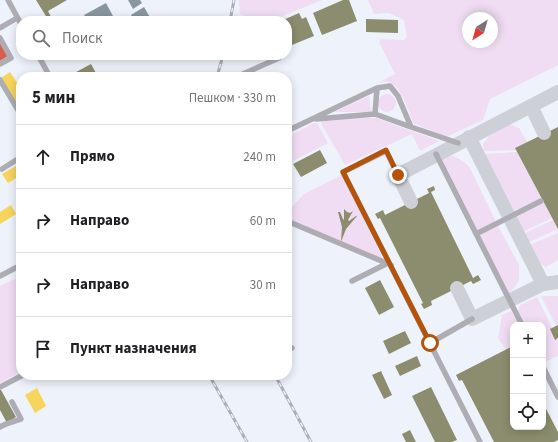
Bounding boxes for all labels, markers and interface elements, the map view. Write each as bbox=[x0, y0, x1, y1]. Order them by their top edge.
north arrow bbox=[462, 12, 498, 48]
search box bbox=[16, 16, 292, 60]
icon: search bbox=[30, 27, 52, 49]
text: Поиск bbox=[62, 28, 103, 49]
text: 5 мин bbox=[32, 86, 75, 110]
text: Пешком · 330 m bbox=[189, 89, 276, 107]
icon: ahead bbox=[32, 146, 54, 168]
text: Прямо bbox=[70, 146, 115, 167]
text: 240 m bbox=[243, 148, 276, 166]
route end bbox=[389, 166, 407, 184]
icon: right bbox=[32, 210, 54, 232]
text: Направо bbox=[70, 210, 129, 231]
text: 60 m bbox=[250, 212, 276, 230]
icon: right bbox=[32, 274, 54, 296]
text: Направо bbox=[70, 274, 129, 295]
text: 30 m bbox=[250, 276, 276, 294]
map controls bbox=[510, 322, 546, 430]
button: + bbox=[510, 322, 546, 358]
route start bbox=[421, 334, 439, 352]
icon: arrive bbox=[32, 338, 54, 360]
text: Пункт назначения bbox=[70, 338, 197, 359]
button: − bbox=[510, 358, 546, 394]
button: locate bbox=[510, 394, 546, 430]

